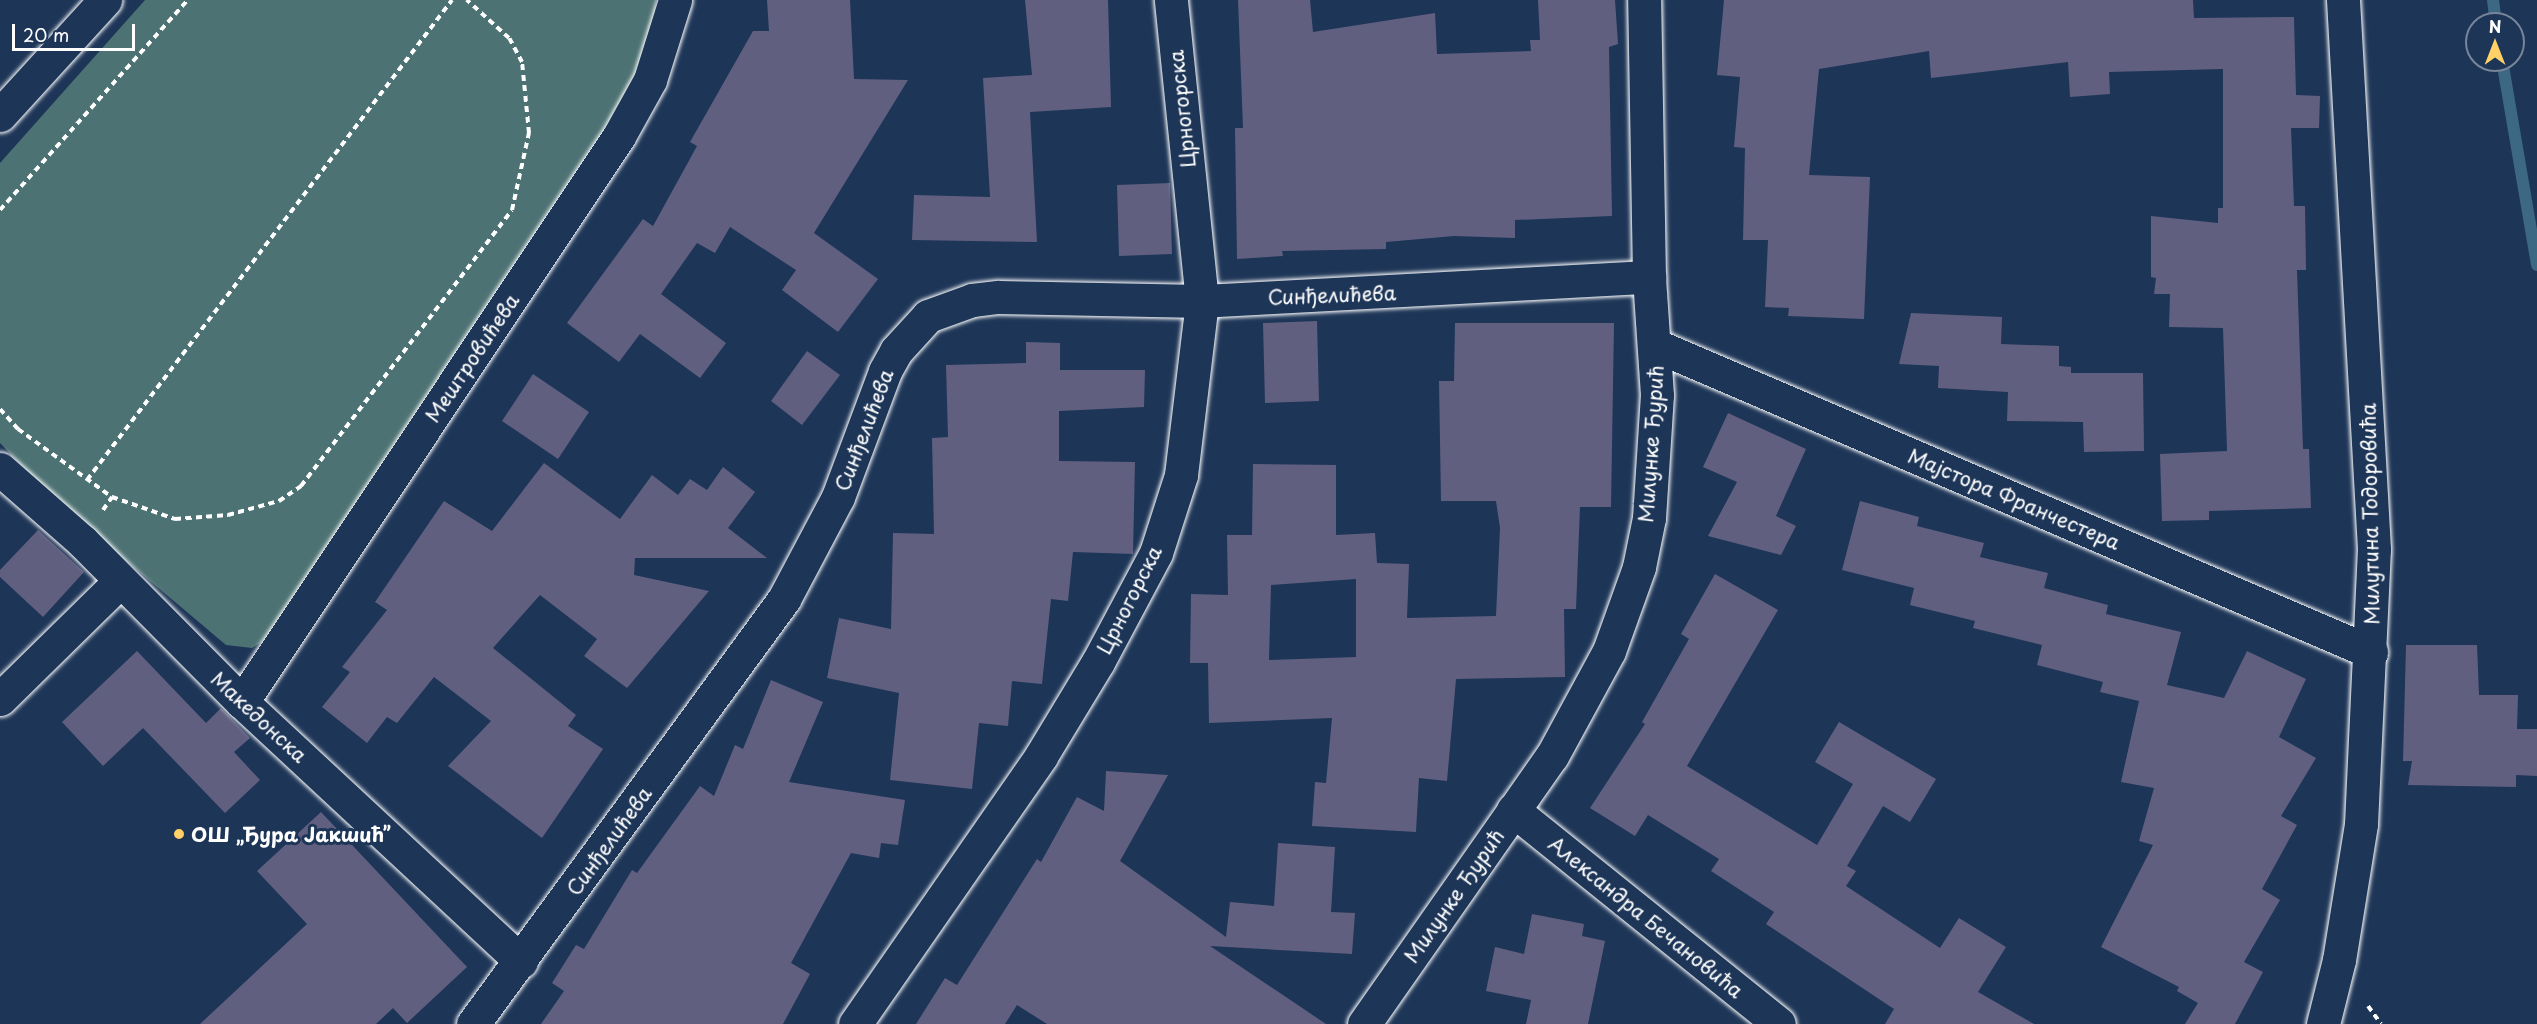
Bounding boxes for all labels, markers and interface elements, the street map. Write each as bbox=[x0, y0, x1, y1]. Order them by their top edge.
scale bar bbox=[15, 12, 138, 50]
north arrow bbox=[2465, 12, 2525, 72]
text: N bbox=[2489, 14, 2501, 38]
text: 20 m bbox=[23, 21, 69, 48]
street label: Црногорска bbox=[1164, 49, 1200, 169]
street label: Синђелићева bbox=[1267, 281, 1397, 309]
street label: Мештровићева bbox=[420, 289, 524, 427]
street label: Милунке Ђурић bbox=[1634, 364, 1668, 524]
street label: Синђелићева bbox=[830, 366, 898, 494]
street label: Милутина Тодоровића bbox=[2356, 402, 2384, 626]
street label: Мајстора Франчестера bbox=[1904, 443, 2124, 555]
street label: Црногорска bbox=[1091, 542, 1167, 658]
street label: Македонска bbox=[206, 667, 312, 767]
street label: Синђелићева bbox=[562, 782, 656, 900]
place label: ОШ „Ђура Јакшић” bbox=[191, 822, 390, 846]
street label: Милунке Ђурић bbox=[1399, 824, 1509, 968]
marker: ОШ „Ђура Јакшић” bbox=[172, 827, 186, 841]
street label: Александра Бечановића bbox=[1544, 831, 1748, 1003]

